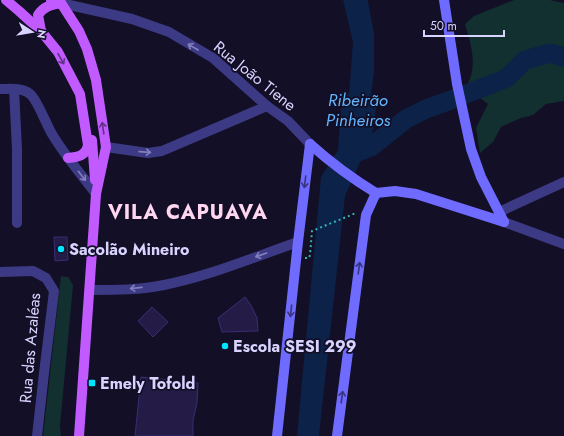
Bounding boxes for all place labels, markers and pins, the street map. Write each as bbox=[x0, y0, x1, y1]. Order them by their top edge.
place label: Sacolão Mineiro bbox=[69, 238, 189, 261]
marker: Sacolão Mineiro bbox=[56, 244, 66, 254]
place label: Escola SESI 299 bbox=[233, 335, 357, 358]
marker: Escola SESI 299 bbox=[220, 341, 230, 351]
place label: Emely Tofold bbox=[100, 372, 195, 395]
marker: Emely Tofold bbox=[87, 378, 97, 388]

